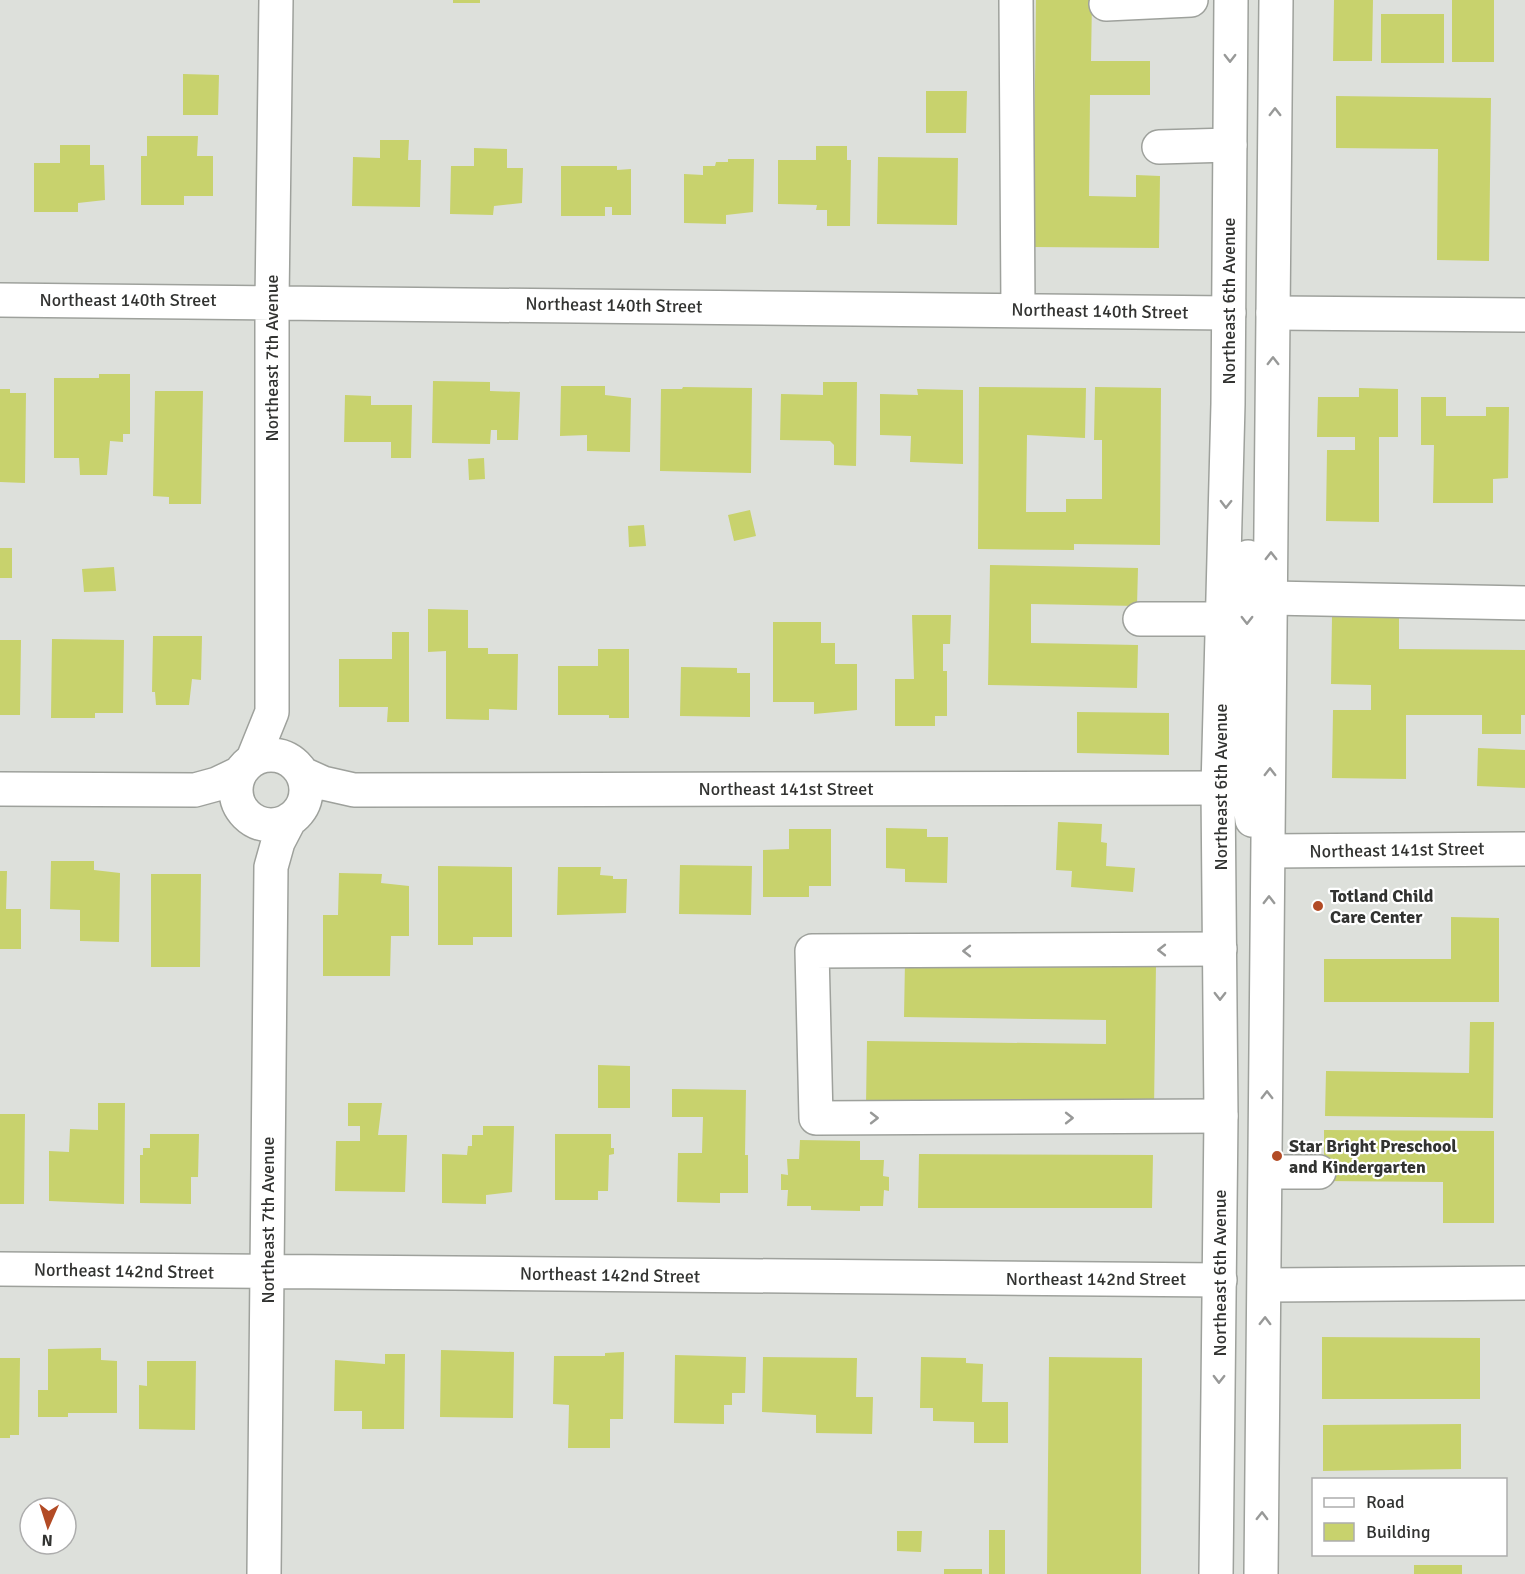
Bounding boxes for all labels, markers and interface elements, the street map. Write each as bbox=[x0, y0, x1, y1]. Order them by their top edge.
one-way arrow bbox=[1224, 54, 1236, 63]
one-way arrow bbox=[1269, 107, 1281, 116]
street label: Northeast 6th Avenue bbox=[1218, 217, 1240, 385]
street label: Northeast 7th Avenue bbox=[261, 274, 283, 442]
street label: Northeast 140th Street bbox=[39, 289, 217, 311]
street label: Northeast 140th Street bbox=[525, 292, 703, 318]
street label: Northeast 140th Street bbox=[1011, 298, 1189, 324]
one-way arrow bbox=[1267, 356, 1279, 365]
one-way arrow bbox=[1220, 500, 1233, 509]
one-way arrow bbox=[1265, 551, 1277, 560]
one-way arrow bbox=[1241, 615, 1253, 624]
street label: Northeast 6th Avenue bbox=[1210, 703, 1232, 871]
one-way arrow bbox=[1264, 767, 1276, 776]
street label: Northeast 141st Street bbox=[698, 778, 874, 800]
street label: Northeast 141st Street bbox=[1309, 837, 1485, 863]
place label: Totland Child Care Center bbox=[1330, 885, 1434, 928]
one-way arrow bbox=[1263, 895, 1275, 904]
marker: Totland Child Care Center bbox=[1311, 899, 1325, 913]
one-way arrow bbox=[1157, 944, 1166, 956]
one-way arrow bbox=[962, 945, 971, 957]
one-way arrow bbox=[1214, 991, 1227, 1000]
one-way arrow bbox=[1261, 1090, 1274, 1099]
one-way arrow bbox=[1065, 1111, 1074, 1124]
one-way arrow bbox=[870, 1112, 879, 1124]
place label: Star Bright Preschool and Kindergarten bbox=[1289, 1135, 1457, 1178]
street label: Northeast 7th Avenue bbox=[257, 1136, 279, 1304]
marker: Star Bright Preschool and Kindergarten bbox=[1270, 1149, 1284, 1163]
street label: Northeast 6th Avenue bbox=[1209, 1189, 1231, 1357]
street label: Northeast 142nd Street bbox=[34, 1258, 214, 1284]
street label: Northeast 142nd Street bbox=[520, 1262, 700, 1288]
street label: Northeast 142nd Street bbox=[1006, 1268, 1186, 1290]
one-way arrow bbox=[1259, 1316, 1271, 1325]
one-way arrow bbox=[1213, 1374, 1225, 1383]
legend bbox=[1312, 1478, 1507, 1556]
text: Road bbox=[1366, 1491, 1405, 1513]
north arrow bbox=[18, 1496, 78, 1556]
one-way arrow bbox=[1256, 1511, 1268, 1520]
text: Building bbox=[1366, 1521, 1430, 1543]
text: N bbox=[41, 1530, 53, 1550]

